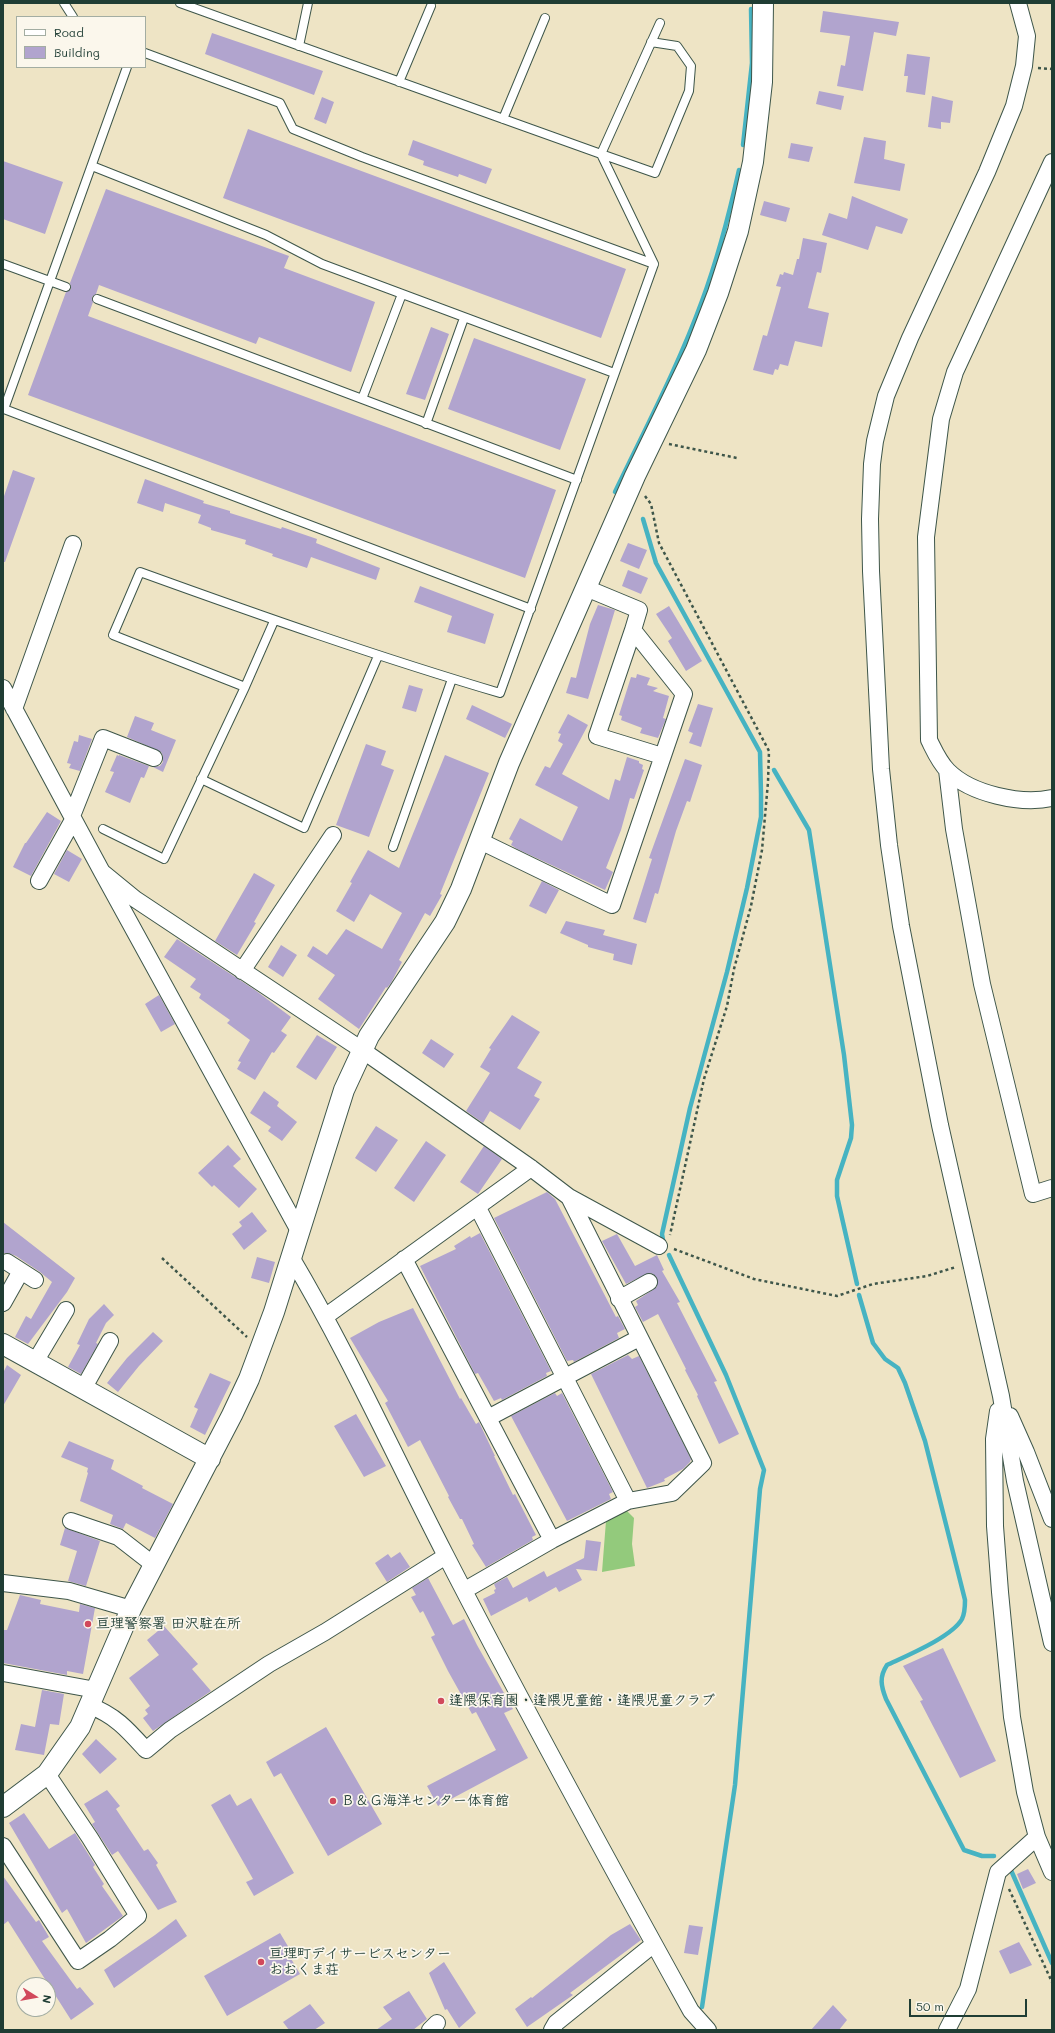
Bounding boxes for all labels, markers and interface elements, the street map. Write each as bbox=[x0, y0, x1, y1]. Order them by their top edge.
legend bbox=[16, 16, 146, 68]
text: Road bbox=[54, 24, 84, 40]
text: Building bbox=[54, 44, 100, 60]
place label: 亘理警察署 田沢駐在所 bbox=[96, 1616, 241, 1632]
marker: 亘理警察署 田沢駐在所 bbox=[83, 1619, 93, 1629]
place label: 逢隈保育園・逢隈児童館・逢隈児童クラブ bbox=[449, 1693, 715, 1709]
marker: 逢隈保育園・逢隈児童館・逢隈児童クラブ bbox=[436, 1696, 446, 1706]
place label: Ｂ＆Ｇ海洋センター体育館 bbox=[341, 1793, 509, 1809]
marker: Ｂ＆Ｇ海洋センター体育館 bbox=[328, 1796, 338, 1806]
place label: 亘理町デイサービスセンター おおくま荘 bbox=[269, 1946, 451, 1978]
marker: 亘理町デイサービスセンター おおくま荘 bbox=[256, 1957, 266, 1967]
north arrow bbox=[16, 1977, 56, 2017]
scale bar bbox=[911, 1991, 1029, 2017]
text: N bbox=[39, 1994, 55, 2005]
text: 50 m bbox=[916, 1998, 944, 2014]

